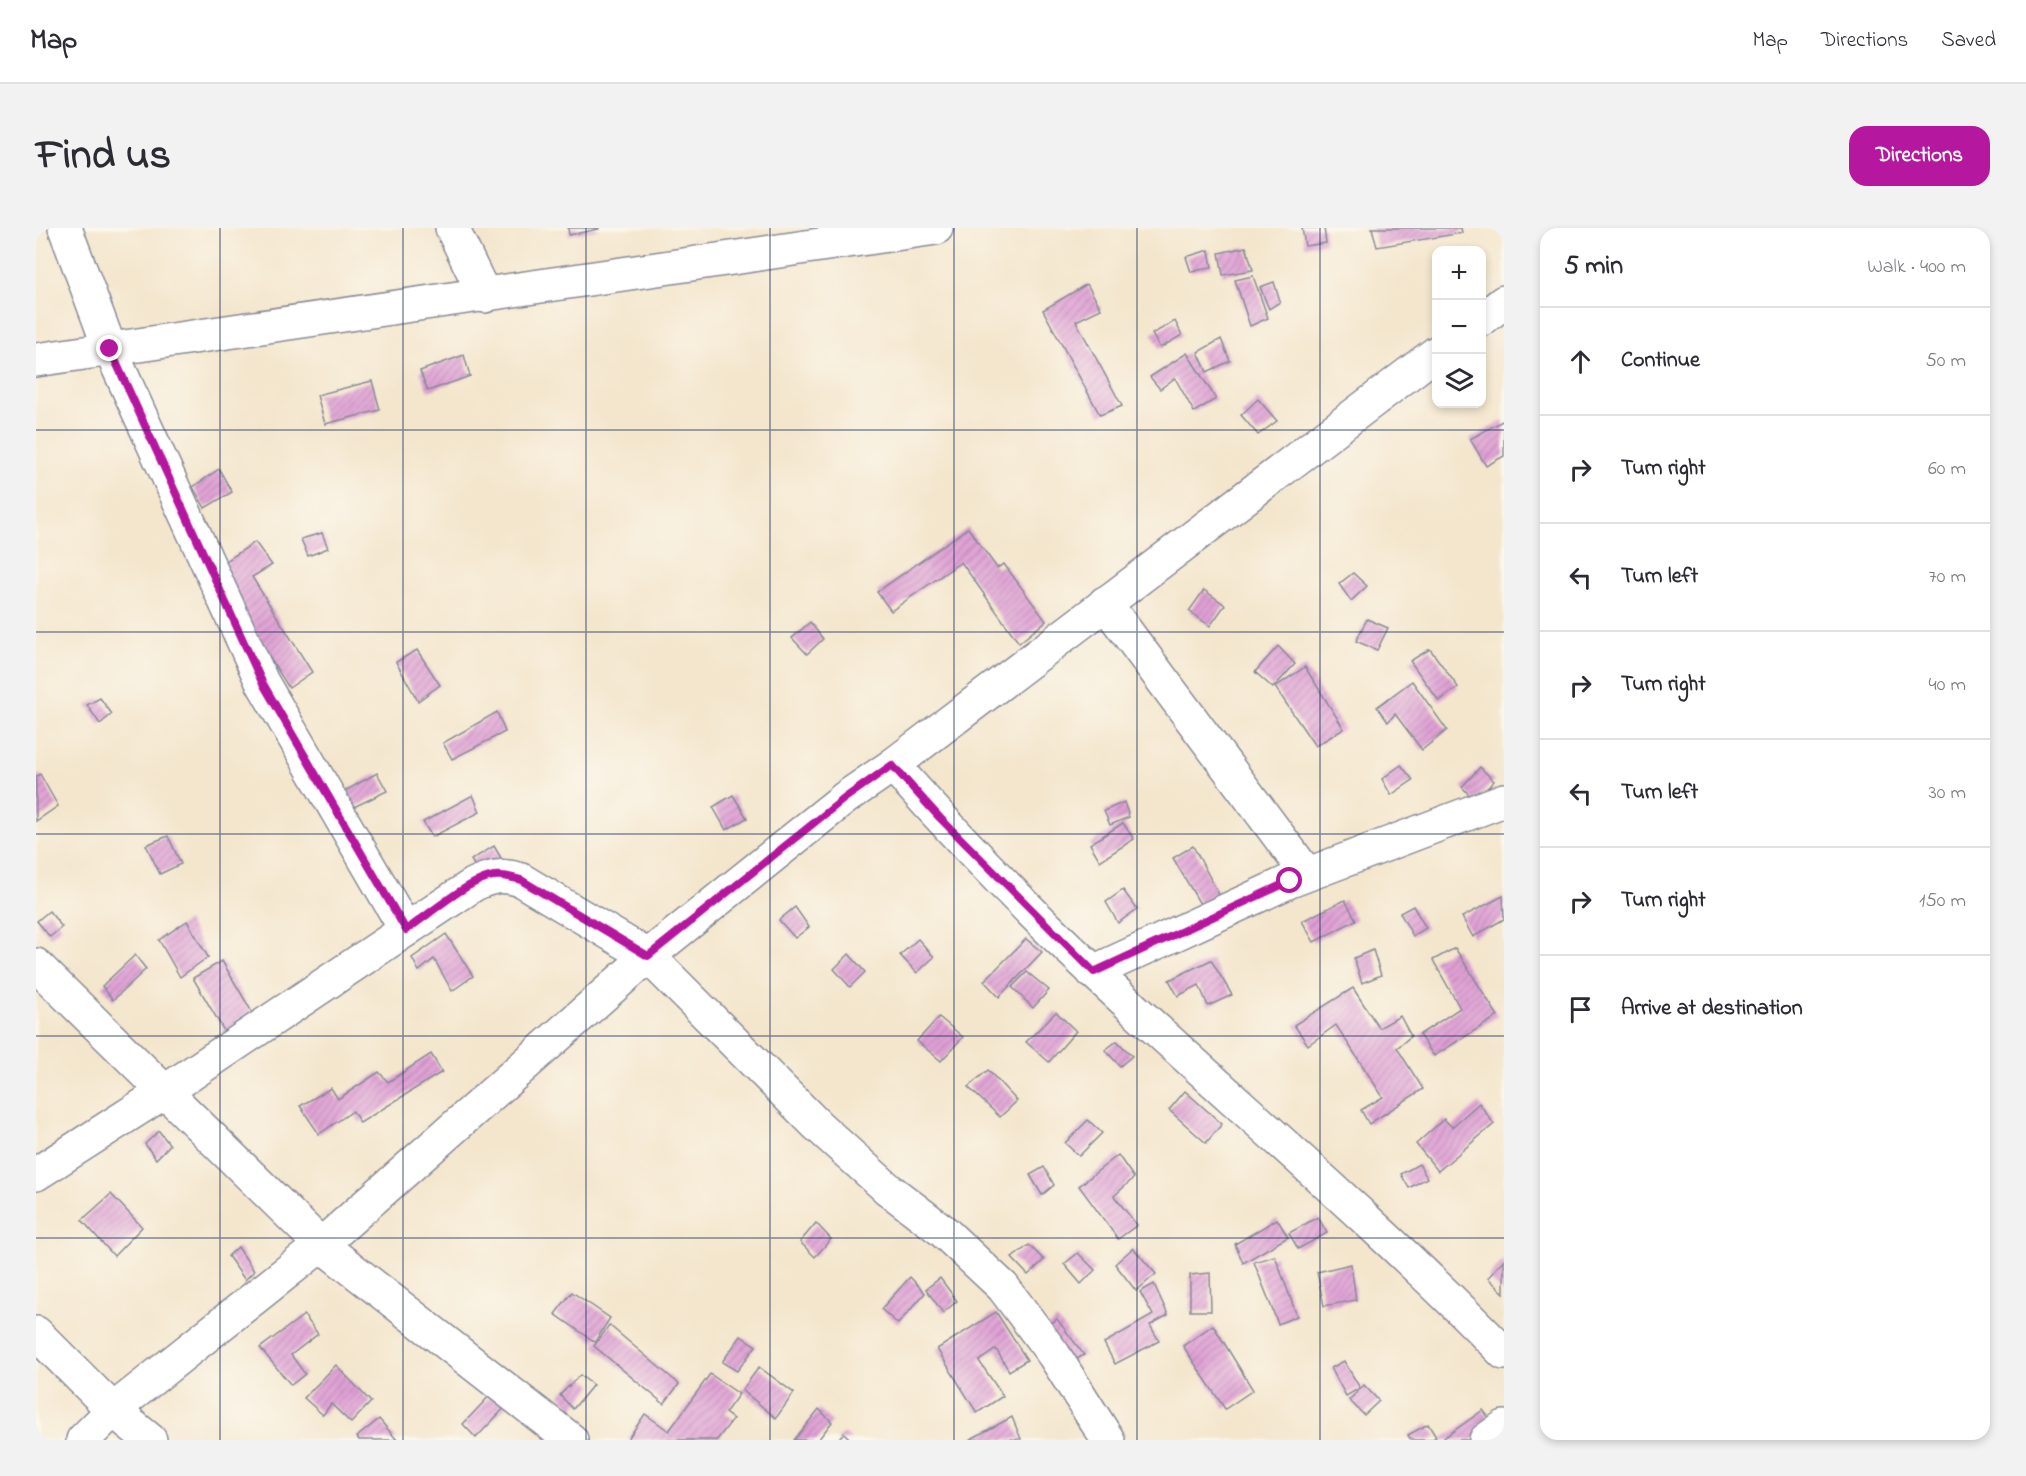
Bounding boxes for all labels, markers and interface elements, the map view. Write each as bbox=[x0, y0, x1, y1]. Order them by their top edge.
text: Map bbox=[30, 21, 77, 62]
text: Map bbox=[1752, 26, 1788, 56]
text: Directions bbox=[1821, 26, 1908, 56]
text: Saved bbox=[1941, 26, 1996, 56]
text: Find us bbox=[36, 126, 171, 187]
button: Directions bbox=[1849, 126, 1990, 186]
map controls bbox=[1432, 246, 1486, 408]
button: + bbox=[1432, 246, 1486, 300]
text: 5 min bbox=[1564, 248, 1623, 286]
text: Walk · 400 m bbox=[1867, 253, 1966, 282]
button: − bbox=[1432, 300, 1486, 354]
route end bbox=[96, 335, 122, 361]
icon: ahead bbox=[1564, 345, 1597, 378]
text: Continue bbox=[1621, 345, 1700, 377]
text: 50 m bbox=[1925, 347, 1966, 376]
button: layers bbox=[1432, 354, 1486, 408]
icon: right bbox=[1564, 453, 1597, 486]
text: Turn right bbox=[1621, 453, 1706, 485]
text: 60 m bbox=[1928, 455, 1966, 484]
icon: left bbox=[1564, 561, 1597, 594]
text: Turn left bbox=[1621, 561, 1698, 593]
text: 70 m bbox=[1929, 563, 1966, 592]
icon: right bbox=[1564, 669, 1597, 702]
text: Turn right bbox=[1621, 669, 1706, 701]
text: 40 m bbox=[1929, 671, 1966, 700]
icon: left bbox=[1564, 777, 1597, 810]
text: Turn left bbox=[1621, 777, 1698, 809]
text: 30 m bbox=[1929, 779, 1966, 808]
route start bbox=[1276, 867, 1302, 893]
icon: right bbox=[1564, 885, 1597, 918]
text: Turn right bbox=[1621, 885, 1706, 917]
text: 150 m bbox=[1919, 887, 1966, 916]
icon: arrive bbox=[1564, 993, 1597, 1026]
text: Arrive at destination bbox=[1621, 993, 1803, 1025]

